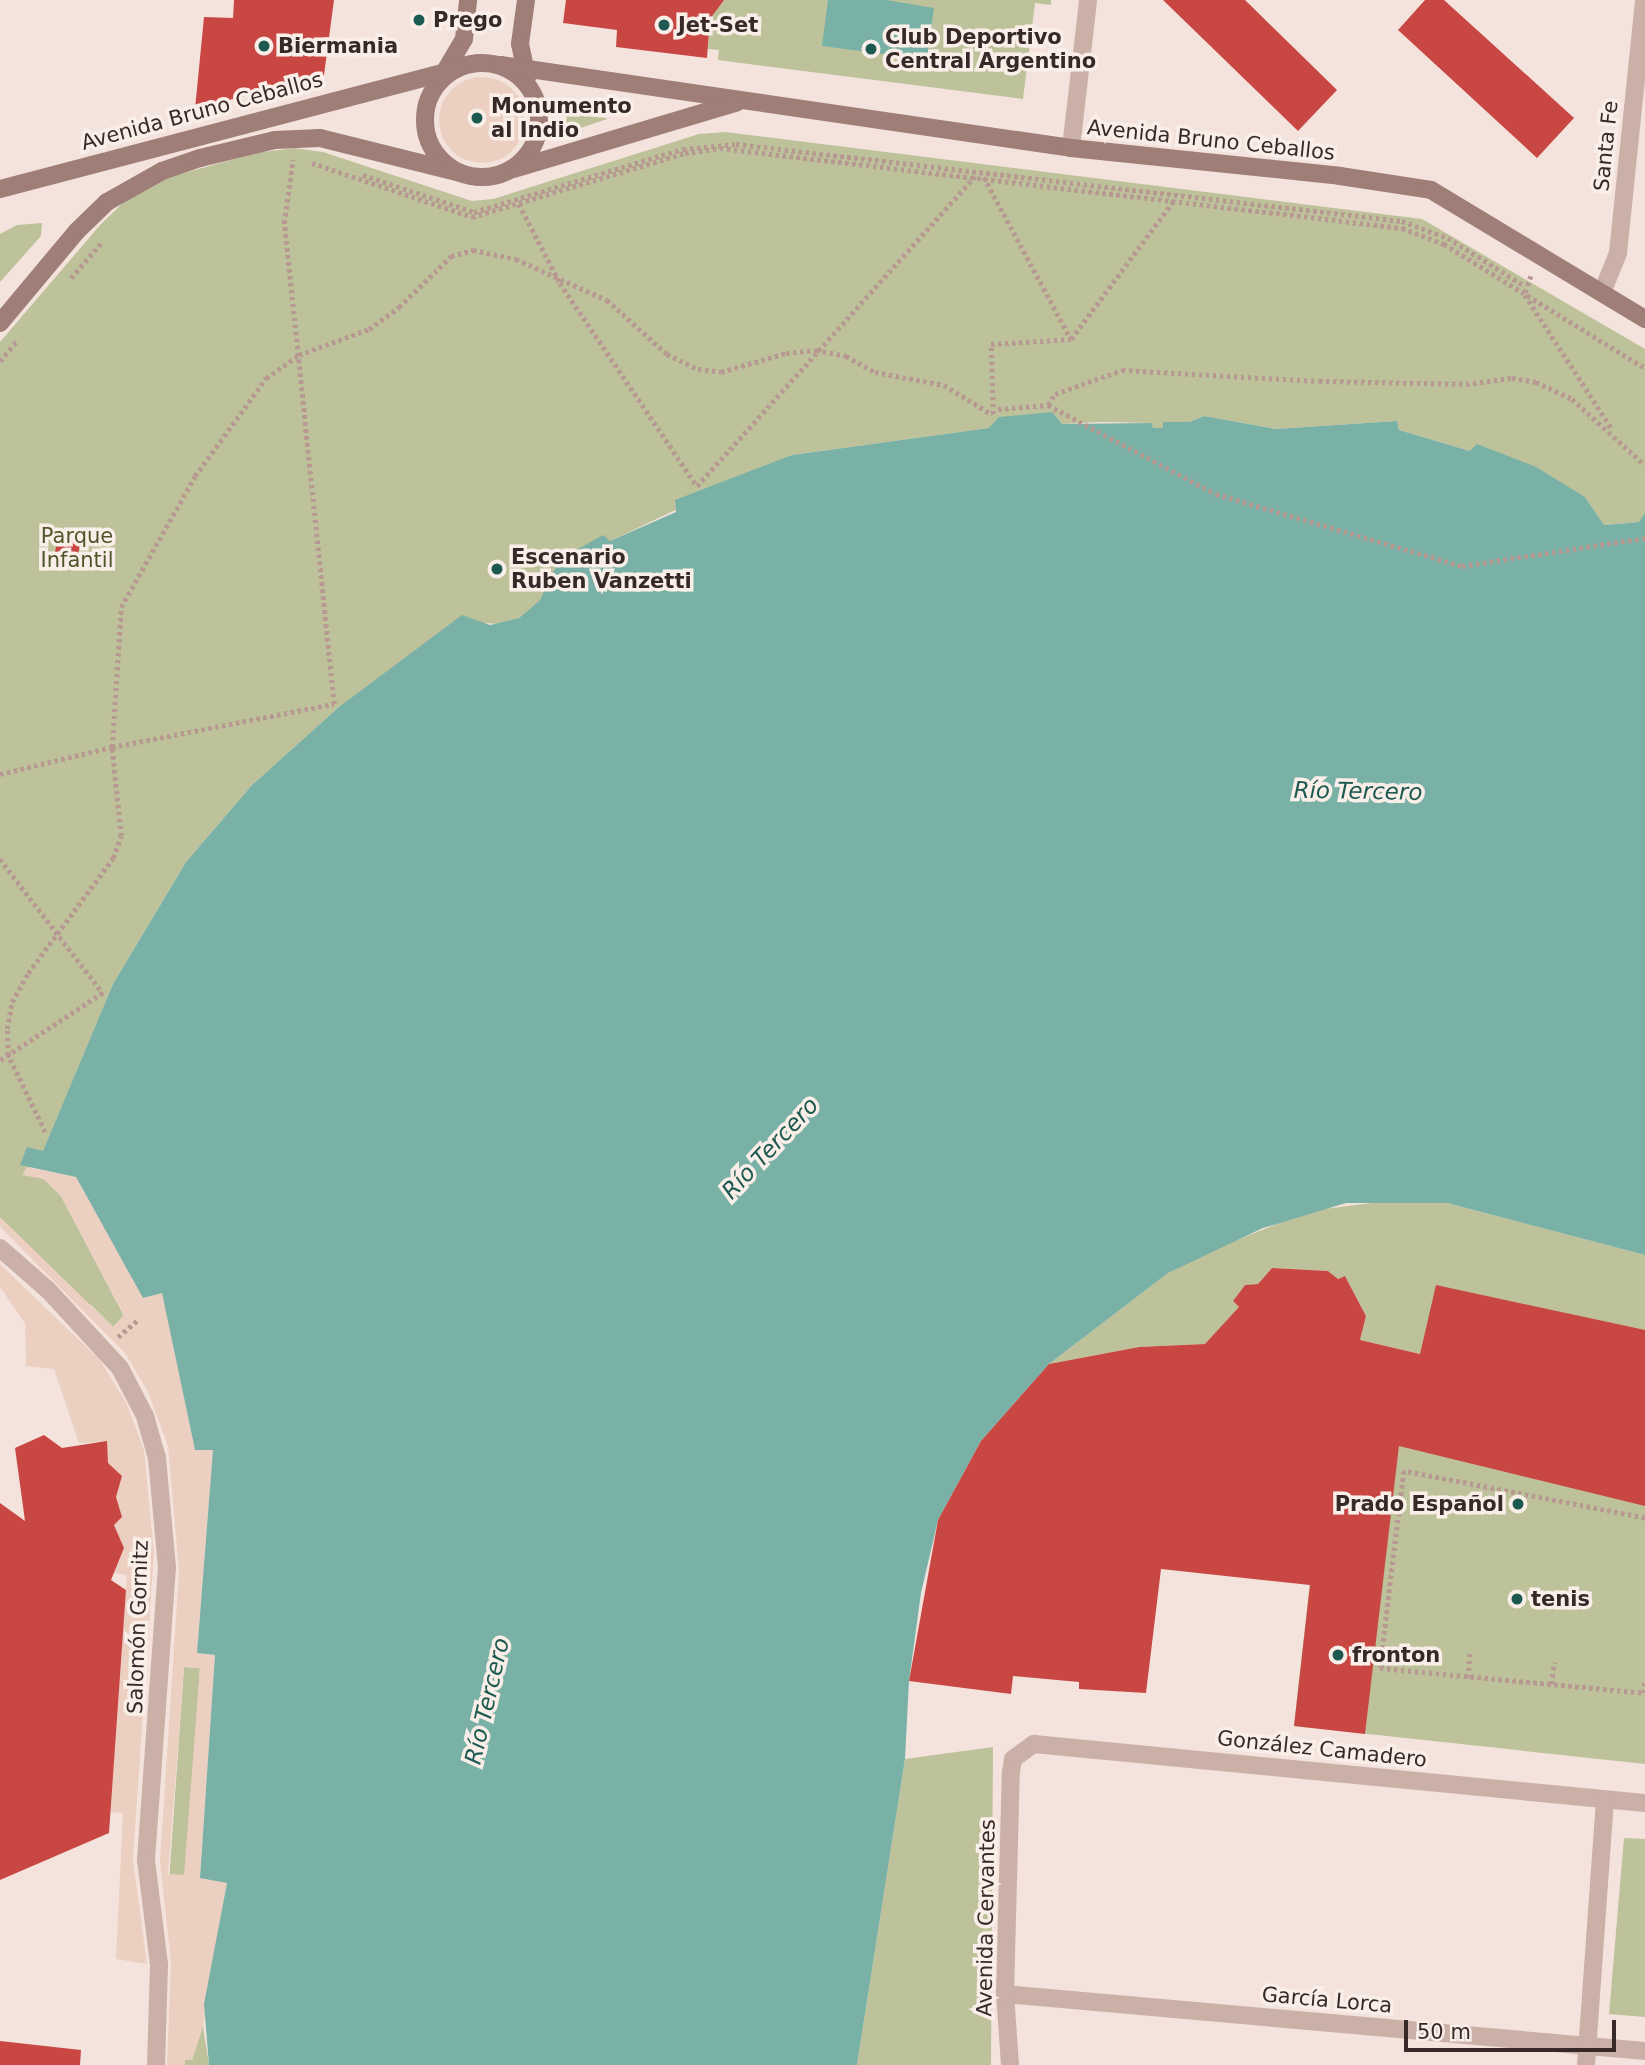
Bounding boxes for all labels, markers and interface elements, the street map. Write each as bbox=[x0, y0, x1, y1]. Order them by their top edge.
place label: Prego bbox=[433, 7, 502, 33]
marker: Prego bbox=[411, 12, 427, 28]
place label: Jet-Set bbox=[678, 12, 758, 38]
marker: Jet-Set bbox=[656, 17, 672, 33]
place label: Club Deportivo Central Argentino bbox=[885, 24, 1096, 74]
place label: Biermania bbox=[278, 33, 398, 59]
marker: Biermania bbox=[256, 38, 272, 54]
marker: Club Deportivo Central Argentino bbox=[863, 41, 879, 57]
street label: Avenida Bruno Ceballos bbox=[79, 67, 325, 155]
place label: Monumento al Indio bbox=[491, 93, 632, 143]
street label: Santa Fe bbox=[1589, 99, 1623, 193]
marker: Monumento al Indio bbox=[469, 110, 485, 126]
street label: Avenida Bruno Ceballos bbox=[1086, 114, 1336, 166]
park label: Parque Infantil bbox=[41, 523, 113, 573]
place label: Escenario Ruben Vanzetti bbox=[511, 544, 692, 594]
marker: Escenario Ruben Vanzetti bbox=[489, 561, 505, 577]
water label: Río Tercero bbox=[1293, 776, 1423, 806]
water label: Río Tercero bbox=[716, 1091, 824, 1205]
place label: Prado Español bbox=[1335, 1491, 1504, 1517]
marker: Prado Español bbox=[1510, 1496, 1526, 1512]
street label: Salomón Gornitz bbox=[122, 1540, 154, 1714]
place label: tenis bbox=[1531, 1586, 1590, 1612]
marker: tenis bbox=[1509, 1591, 1525, 1607]
water label: Río Tercero bbox=[459, 1635, 515, 1767]
place label: fronton bbox=[1352, 1642, 1440, 1668]
marker: fronton bbox=[1330, 1647, 1346, 1663]
street label: González Camadero bbox=[1216, 1725, 1428, 1773]
street label: Avenida Cervantes bbox=[972, 1819, 1000, 2017]
street label: García Lorca bbox=[1261, 1982, 1393, 2018]
scale bar bbox=[1407, 2006, 1619, 2050]
text: 50 m bbox=[1417, 2020, 1471, 2044]

